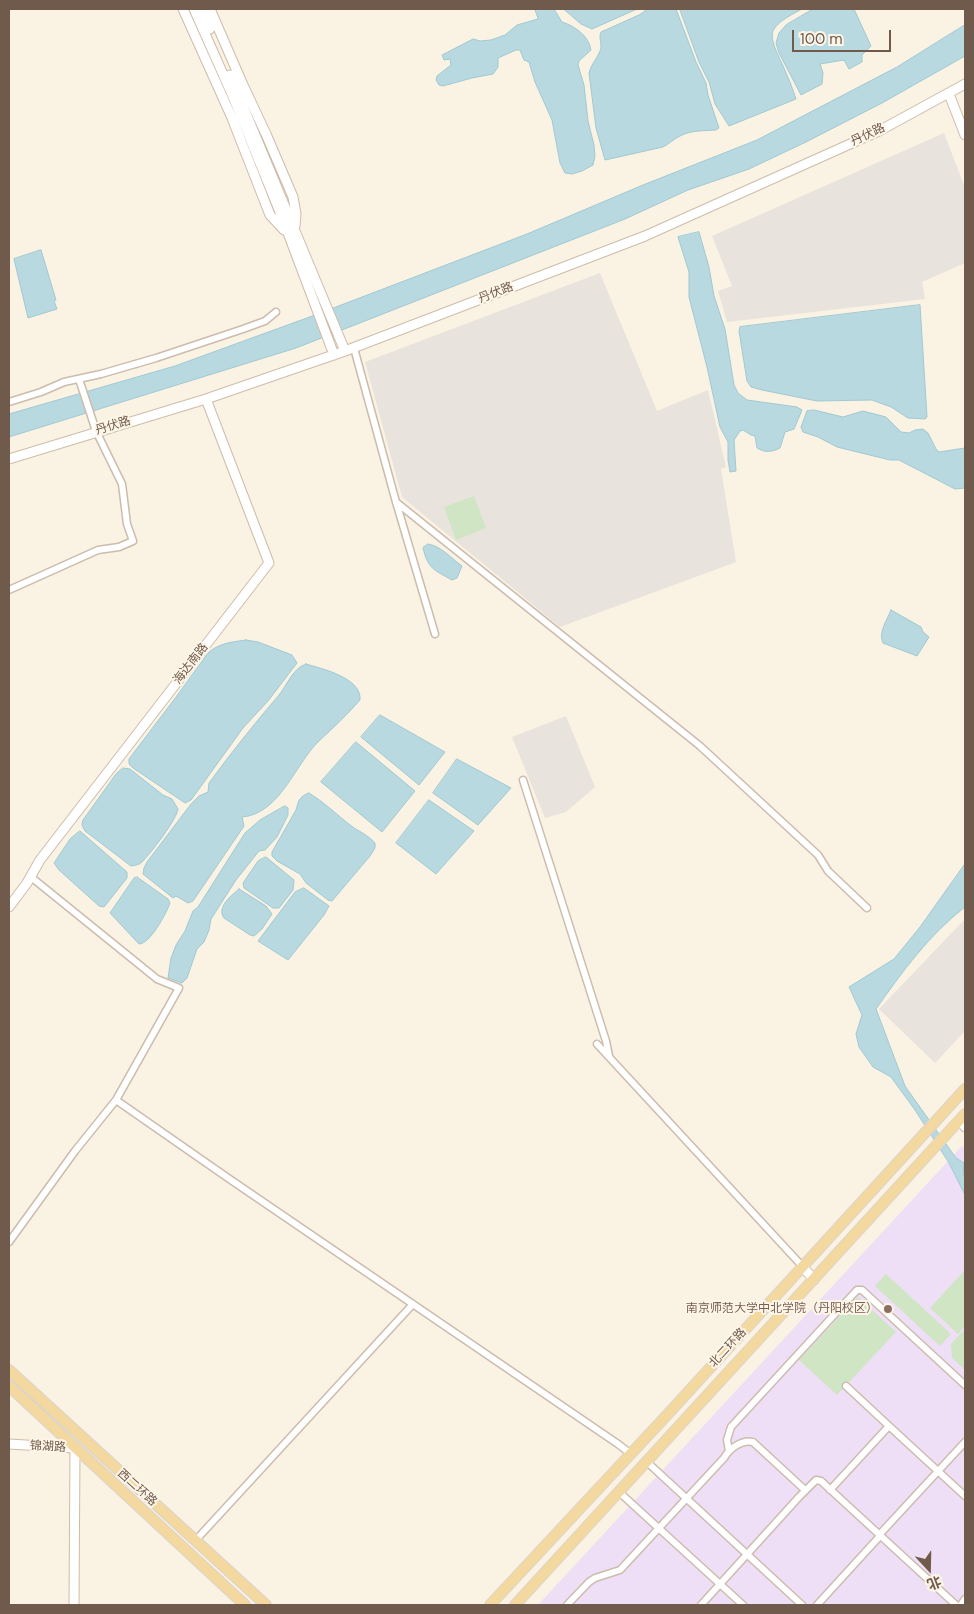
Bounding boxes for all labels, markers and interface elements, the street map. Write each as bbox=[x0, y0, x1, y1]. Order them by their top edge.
scale bar bbox=[794, 20, 893, 52]
text: 100 m bbox=[800, 29, 843, 49]
street label: 丹伏路 bbox=[849, 121, 887, 149]
street label: 丹伏路 bbox=[477, 280, 515, 306]
street label: 丹伏路 bbox=[94, 414, 132, 438]
street label: 海达南路 bbox=[171, 641, 211, 687]
place label: 南京师范大学中北学院（丹阳校区） bbox=[686, 1302, 878, 1316]
marker: 南京师范大学中北学院（丹阳校区） bbox=[882, 1303, 894, 1315]
street label: 北二环路 bbox=[706, 1326, 750, 1370]
street label: 锦湖路 bbox=[30, 1439, 66, 1455]
street label: 西二环路 bbox=[114, 1467, 160, 1509]
north arrow bbox=[904, 1544, 954, 1594]
text: 北 bbox=[925, 1572, 944, 1594]

